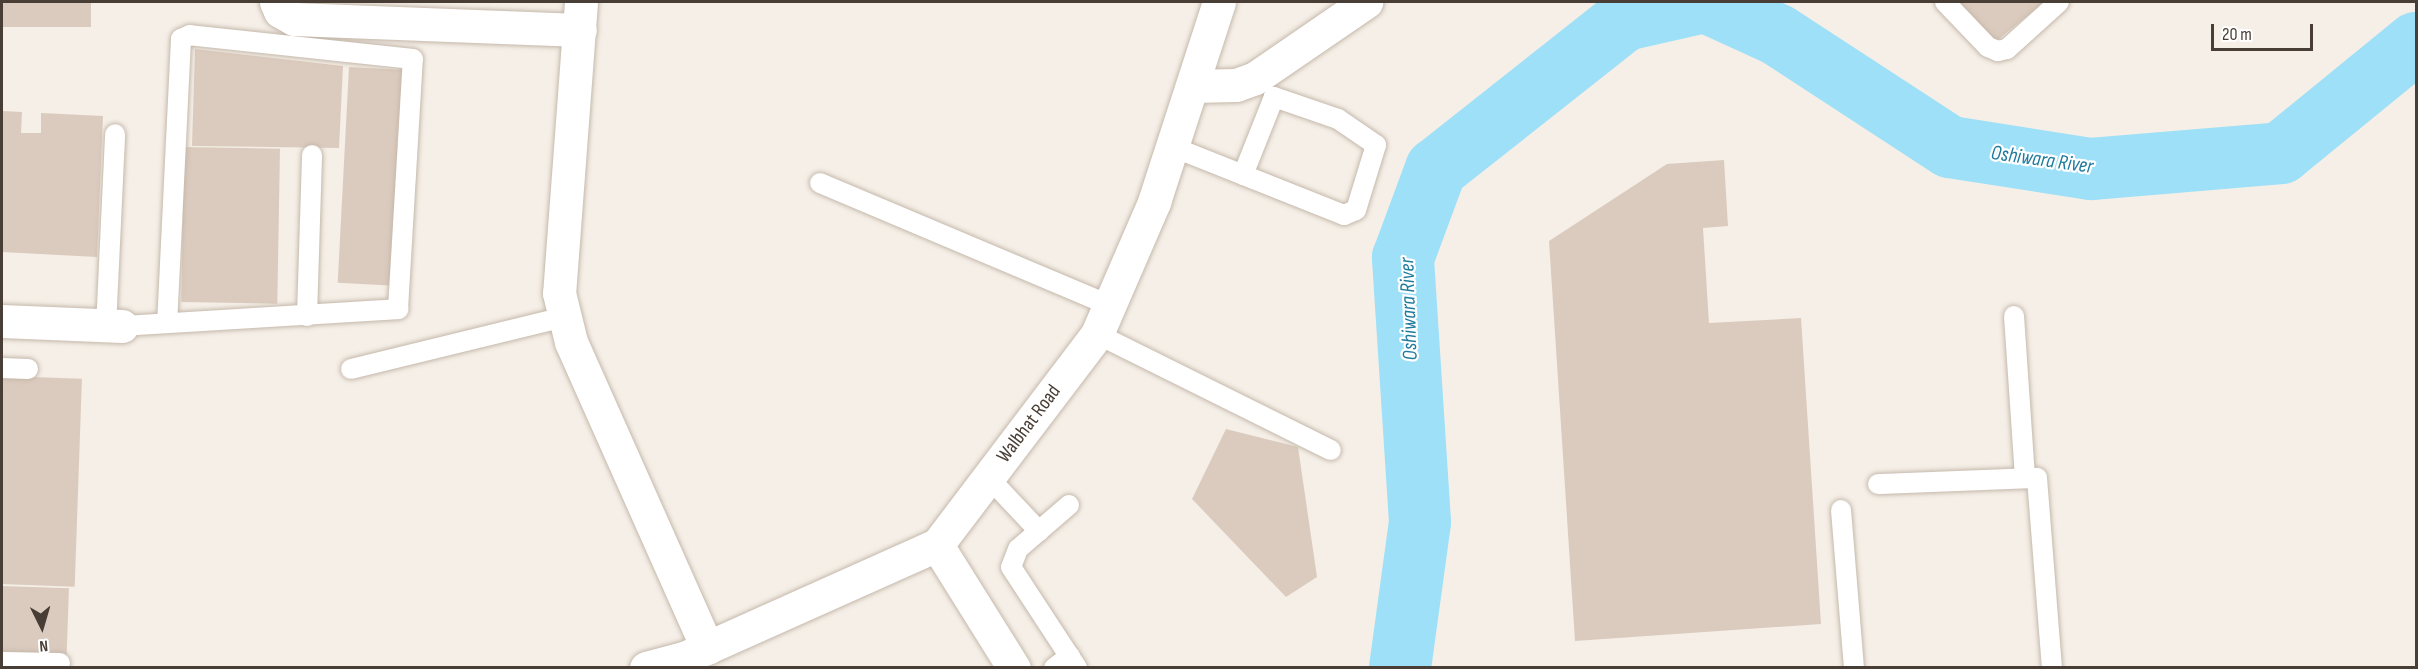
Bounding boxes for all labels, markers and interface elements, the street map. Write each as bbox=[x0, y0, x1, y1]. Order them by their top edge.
scale bar bbox=[2214, 12, 2316, 50]
text: 20 m bbox=[2222, 24, 2252, 45]
water label: Oshiwara River bbox=[1989, 140, 2095, 180]
water label: Oshiwara River bbox=[1395, 257, 1423, 361]
street label: Walbhat Road bbox=[992, 380, 1066, 468]
north arrow bbox=[12, 597, 72, 657]
text: N bbox=[39, 636, 49, 655]

